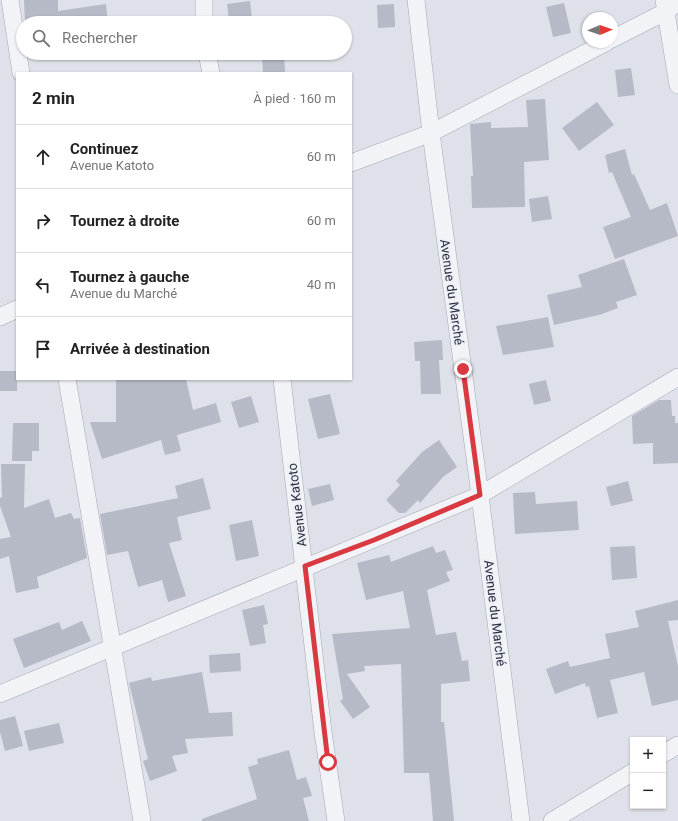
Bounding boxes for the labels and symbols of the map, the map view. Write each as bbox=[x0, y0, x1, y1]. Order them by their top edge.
north arrow bbox=[582, 12, 618, 48]
street label: Avenue du Marché bbox=[437, 238, 467, 346]
route end bbox=[454, 360, 472, 378]
street label: Avenue Katoto bbox=[284, 462, 310, 548]
street label: Avenue du Marché bbox=[481, 559, 509, 667]
route start bbox=[319, 753, 337, 771]

